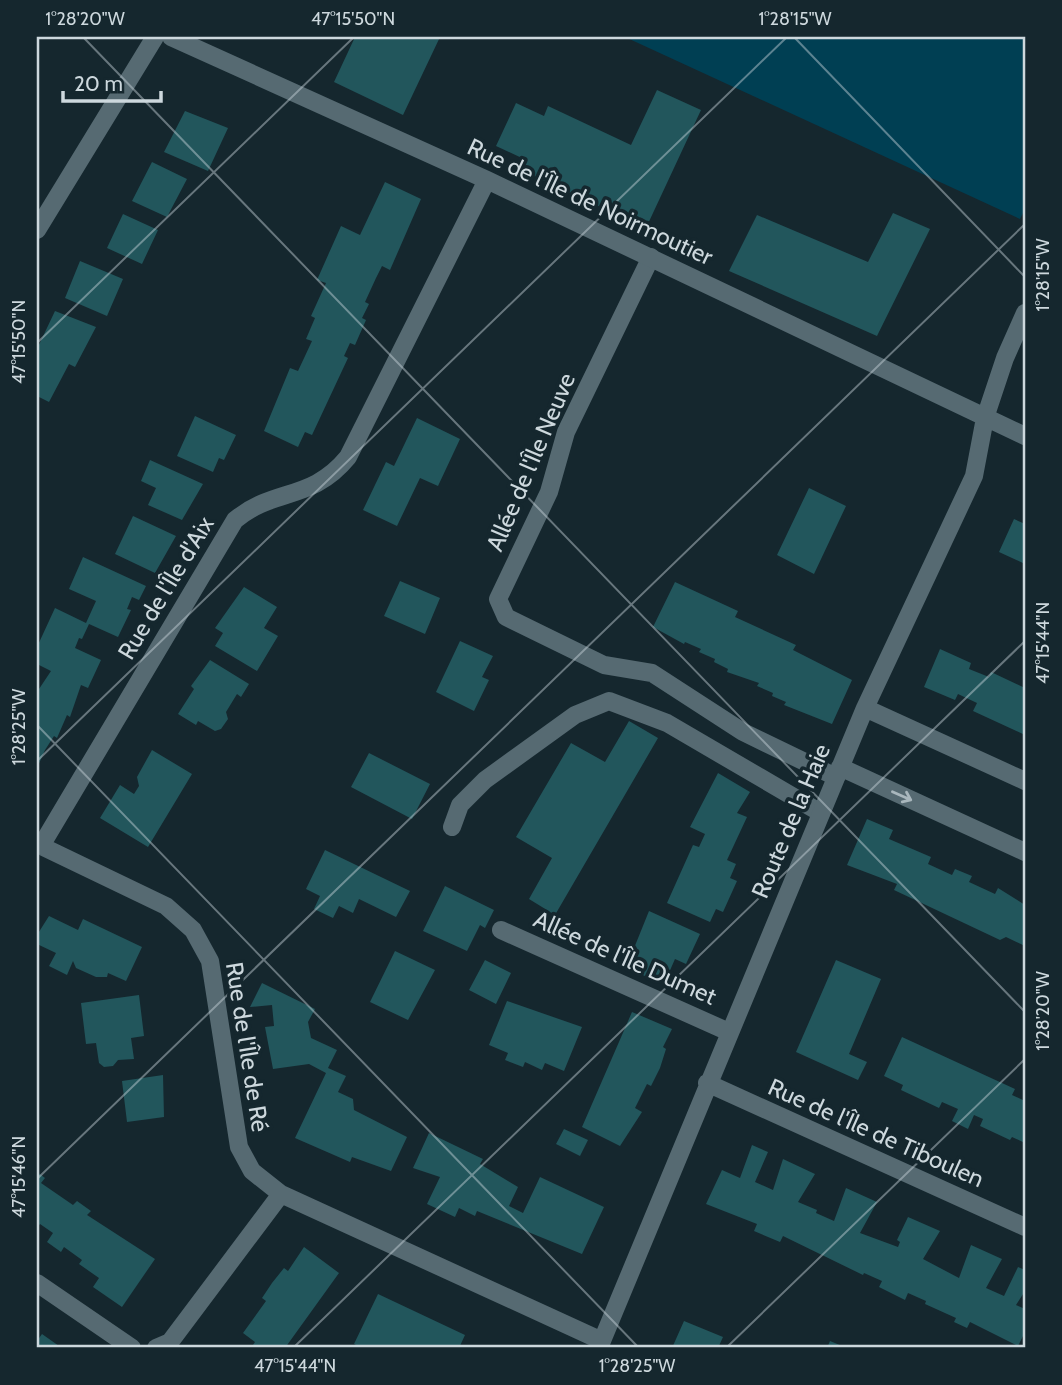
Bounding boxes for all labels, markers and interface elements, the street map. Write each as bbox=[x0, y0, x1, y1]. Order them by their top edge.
text: 1°28'20"W bbox=[45, 8, 125, 30]
text: 47°15'50"N bbox=[311, 8, 395, 30]
text: 1°28'15"W bbox=[759, 8, 831, 30]
scale bar bbox=[63, 60, 161, 104]
text: 20 m bbox=[74, 71, 123, 96]
street label: Rue de l'Île de Noirmoutier bbox=[463, 132, 718, 271]
text: 1°28'15"W bbox=[1032, 239, 1054, 311]
text: 47°15'50"N bbox=[8, 300, 30, 384]
street label: Allée de l'Île Neuve bbox=[480, 368, 581, 555]
street label: Rue de l'Île d'Aix bbox=[111, 510, 220, 665]
text: 47°15'44"N bbox=[1032, 602, 1054, 684]
text: 1°28'25"W bbox=[8, 689, 30, 765]
street label: Route de la Haie bbox=[745, 739, 836, 902]
one-way arrow bbox=[891, 790, 912, 803]
street label: Allée de l'Île Dumet bbox=[529, 904, 721, 1011]
street label: Rue de l'Île de Ré bbox=[220, 960, 275, 1134]
text: 1°28'20"W bbox=[1032, 971, 1054, 1051]
street label: Rue de l'Île de Tiboulen bbox=[764, 1072, 989, 1193]
text: 47°15'46"N bbox=[8, 1136, 30, 1218]
text: 47°15'44"N bbox=[254, 1355, 336, 1377]
text: 1°28'25"W bbox=[599, 1355, 675, 1377]

